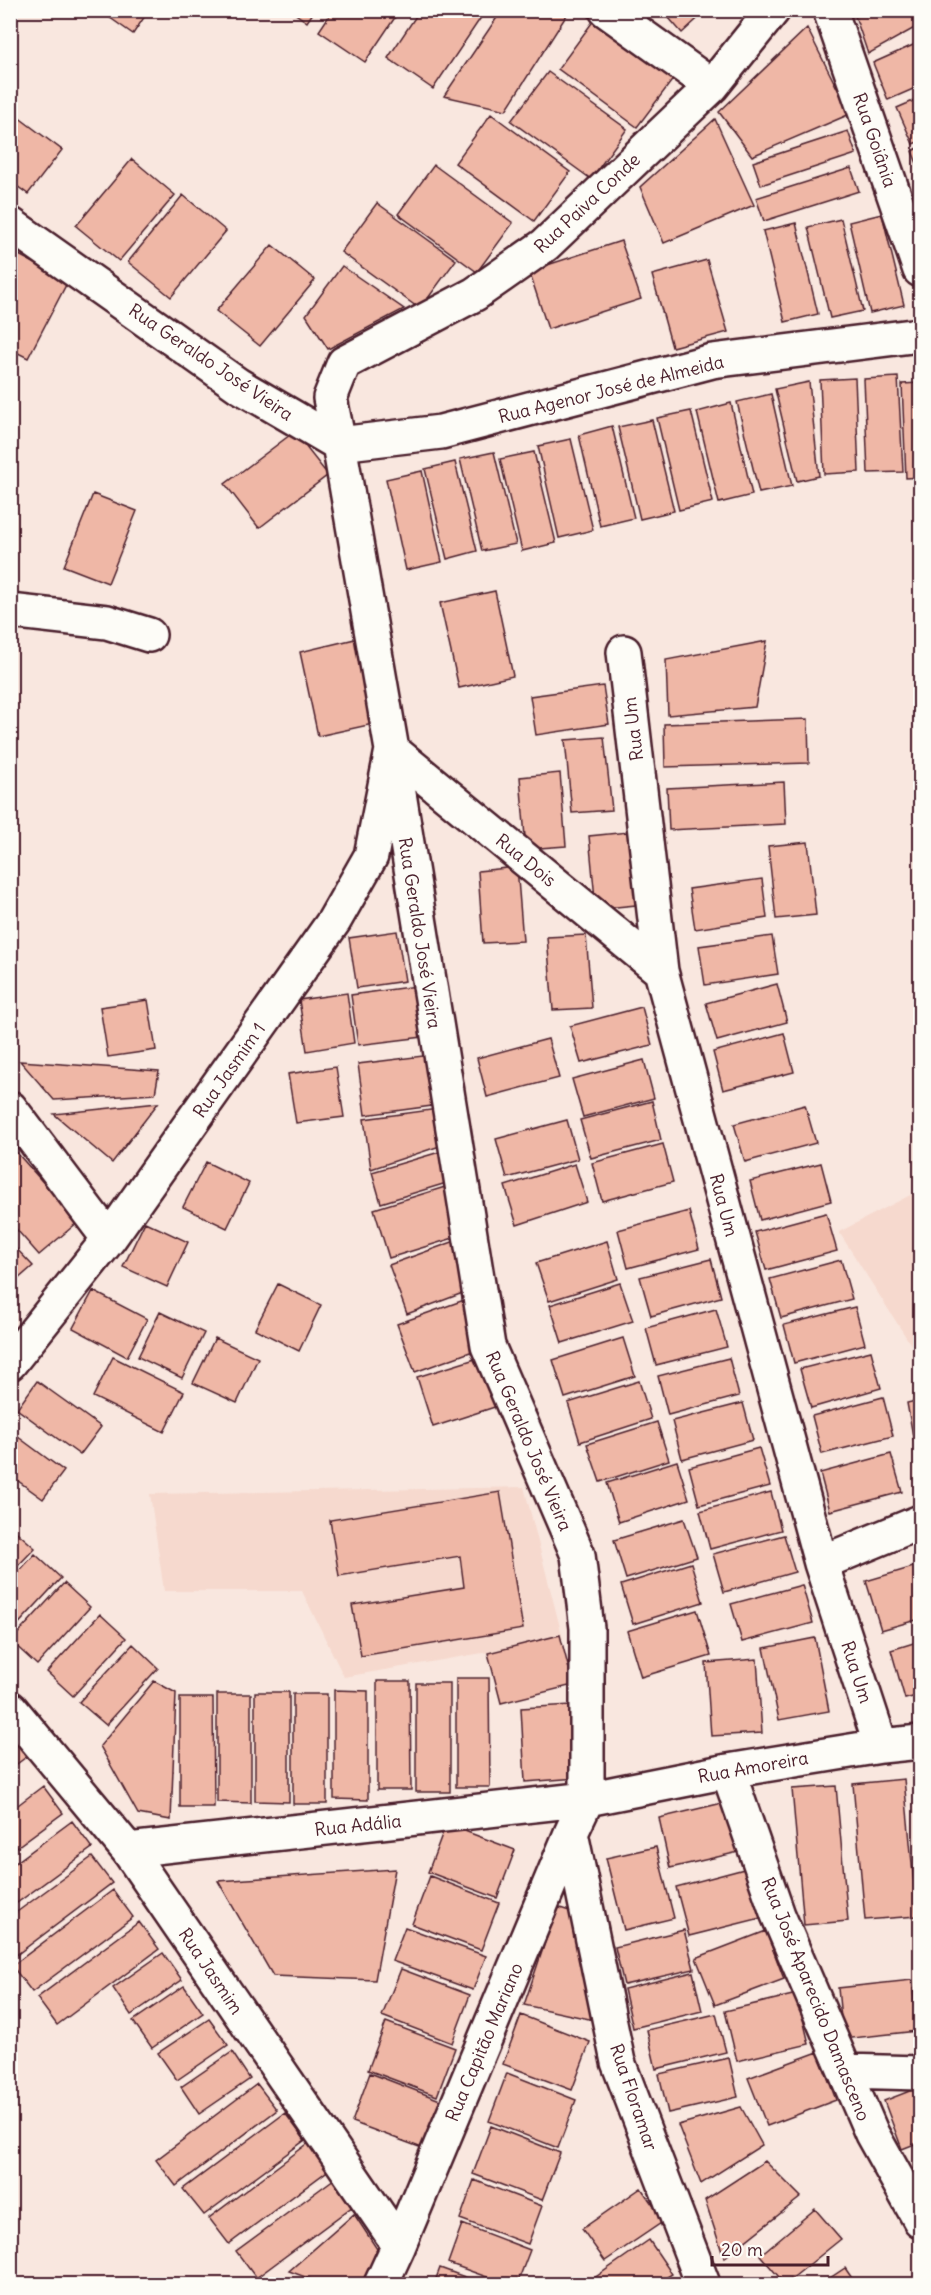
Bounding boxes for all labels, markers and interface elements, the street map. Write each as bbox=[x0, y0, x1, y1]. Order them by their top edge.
street label: Rua Goiânia bbox=[848, 90, 902, 190]
street label: Rua Paiva Conde bbox=[529, 148, 645, 258]
street label: Rua Geraldo José Vieira bbox=[124, 298, 298, 426]
street label: Rua Agenor José de Almeida bbox=[496, 350, 726, 428]
street label: Rua Um bbox=[618, 695, 648, 762]
street label: Rua Dois bbox=[491, 829, 561, 891]
street label: Rua Geraldo José Vieira bbox=[394, 836, 446, 1030]
street label: Rua Jasmim 1 bbox=[188, 1018, 270, 1122]
street label: Rua Um bbox=[705, 1171, 743, 1239]
street label: Rua Geraldo José Vieira bbox=[481, 1348, 577, 1534]
street label: Rua Um bbox=[836, 1638, 878, 1706]
street label: Rua Amoreira bbox=[696, 1746, 810, 1788]
street label: Rua Adália bbox=[313, 1809, 403, 1841]
street label: Rua José Aparecido Damasceno bbox=[756, 1874, 876, 2124]
street label: Rua Jasmim bbox=[174, 1923, 248, 2019]
street label: Rua Capitão Mariano bbox=[440, 1959, 528, 2125]
street label: Rua Floramar bbox=[605, 2041, 663, 2154]
scale bar bbox=[712, 2229, 828, 2267]
text: 20 m bbox=[721, 2238, 763, 2261]

